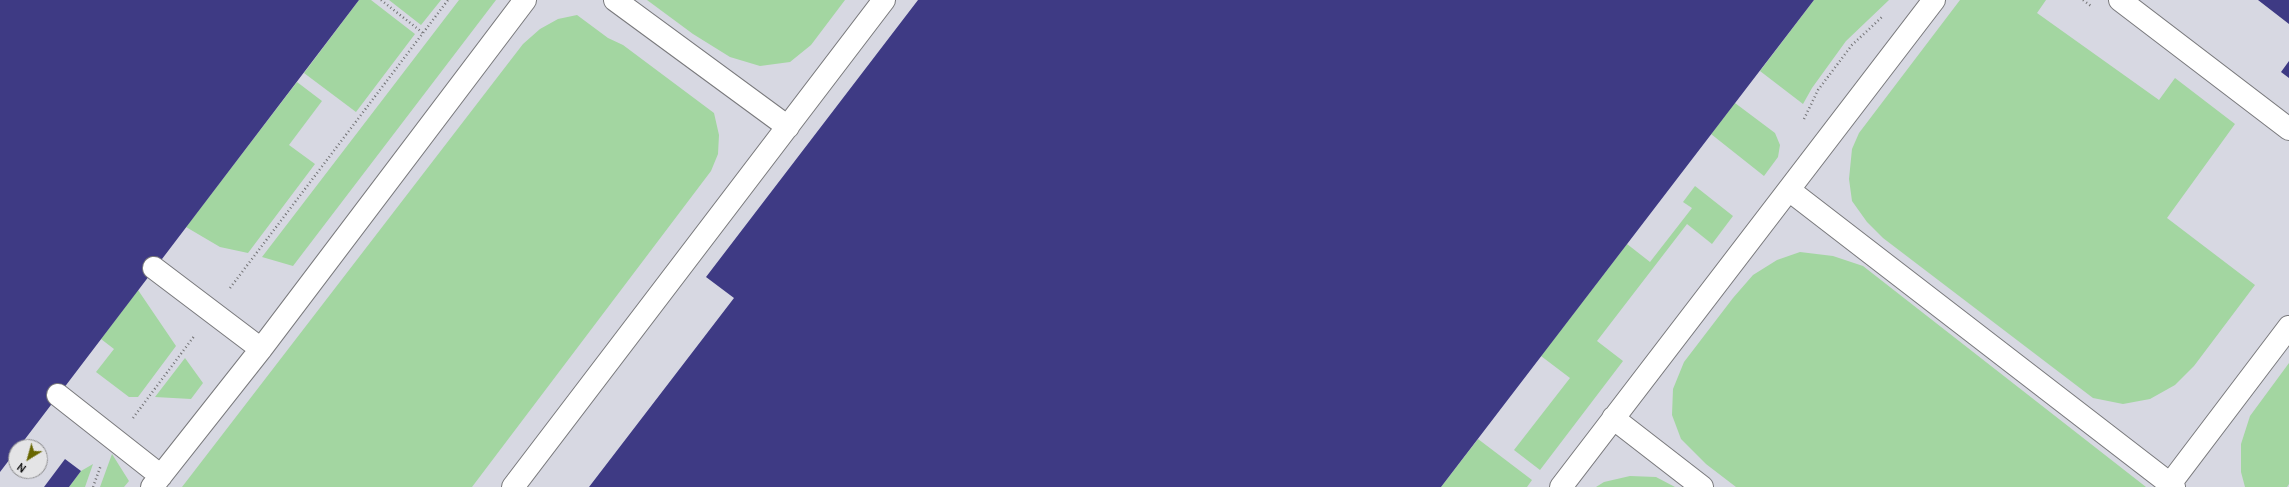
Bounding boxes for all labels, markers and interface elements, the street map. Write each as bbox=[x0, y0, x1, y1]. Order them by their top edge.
north arrow bbox=[8, 439, 48, 479]
text: N bbox=[14, 460, 29, 476]

